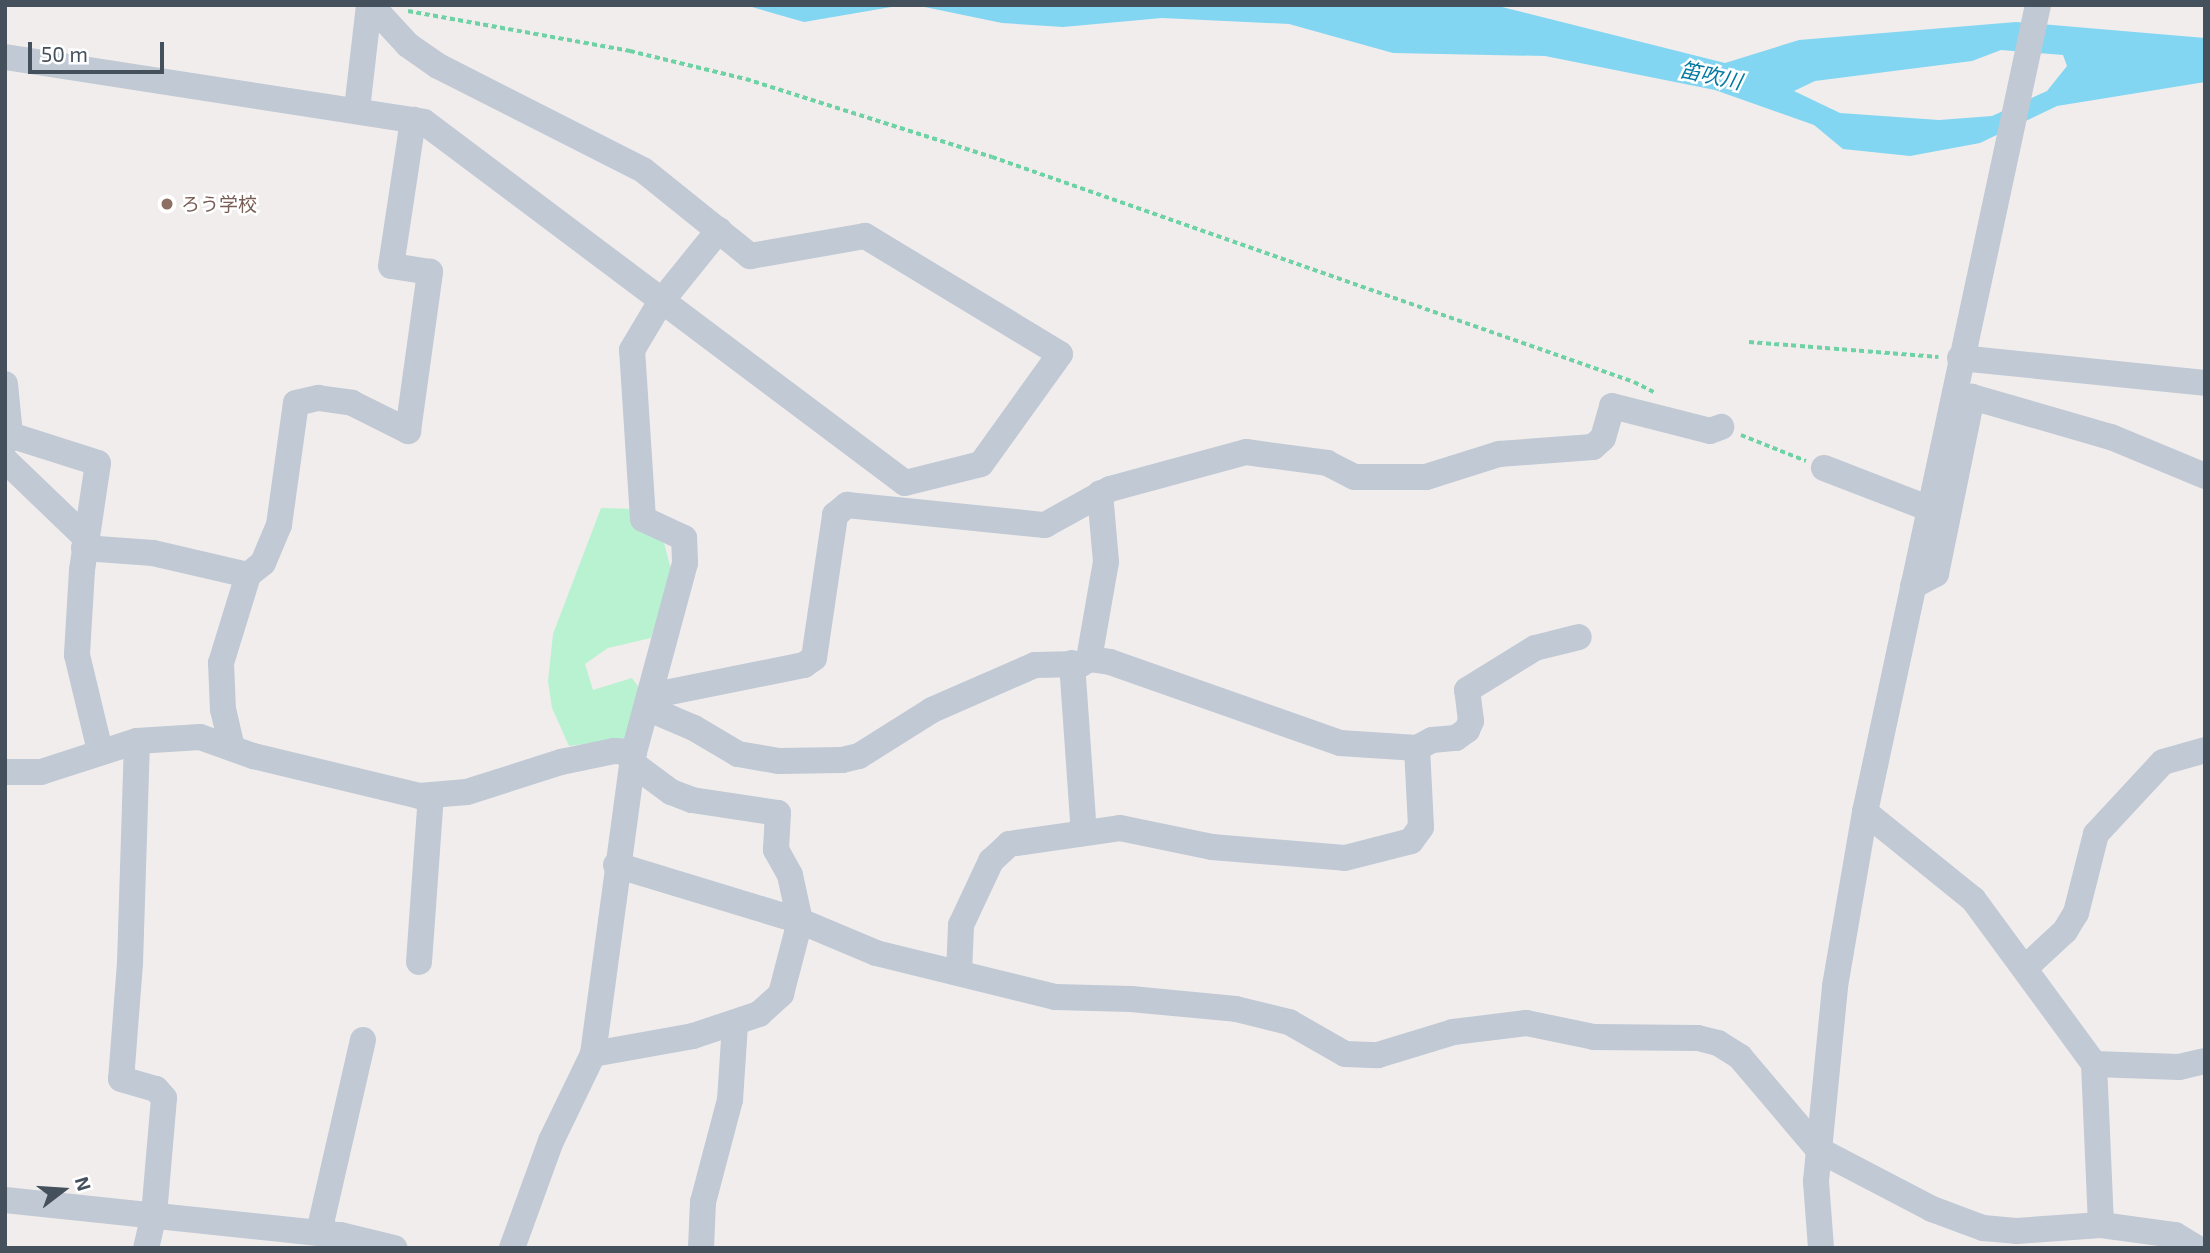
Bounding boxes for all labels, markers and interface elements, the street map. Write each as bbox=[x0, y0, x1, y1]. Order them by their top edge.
scale bar bbox=[32, 28, 168, 72]
text: 50 m bbox=[41, 41, 88, 66]
water label: 笛吹川 bbox=[1678, 56, 1744, 94]
place label: ろう学校 bbox=[181, 193, 257, 215]
marker: ろう学校 bbox=[159, 196, 175, 212]
north arrow bbox=[28, 1155, 98, 1225]
text: N bbox=[71, 1174, 97, 1194]

